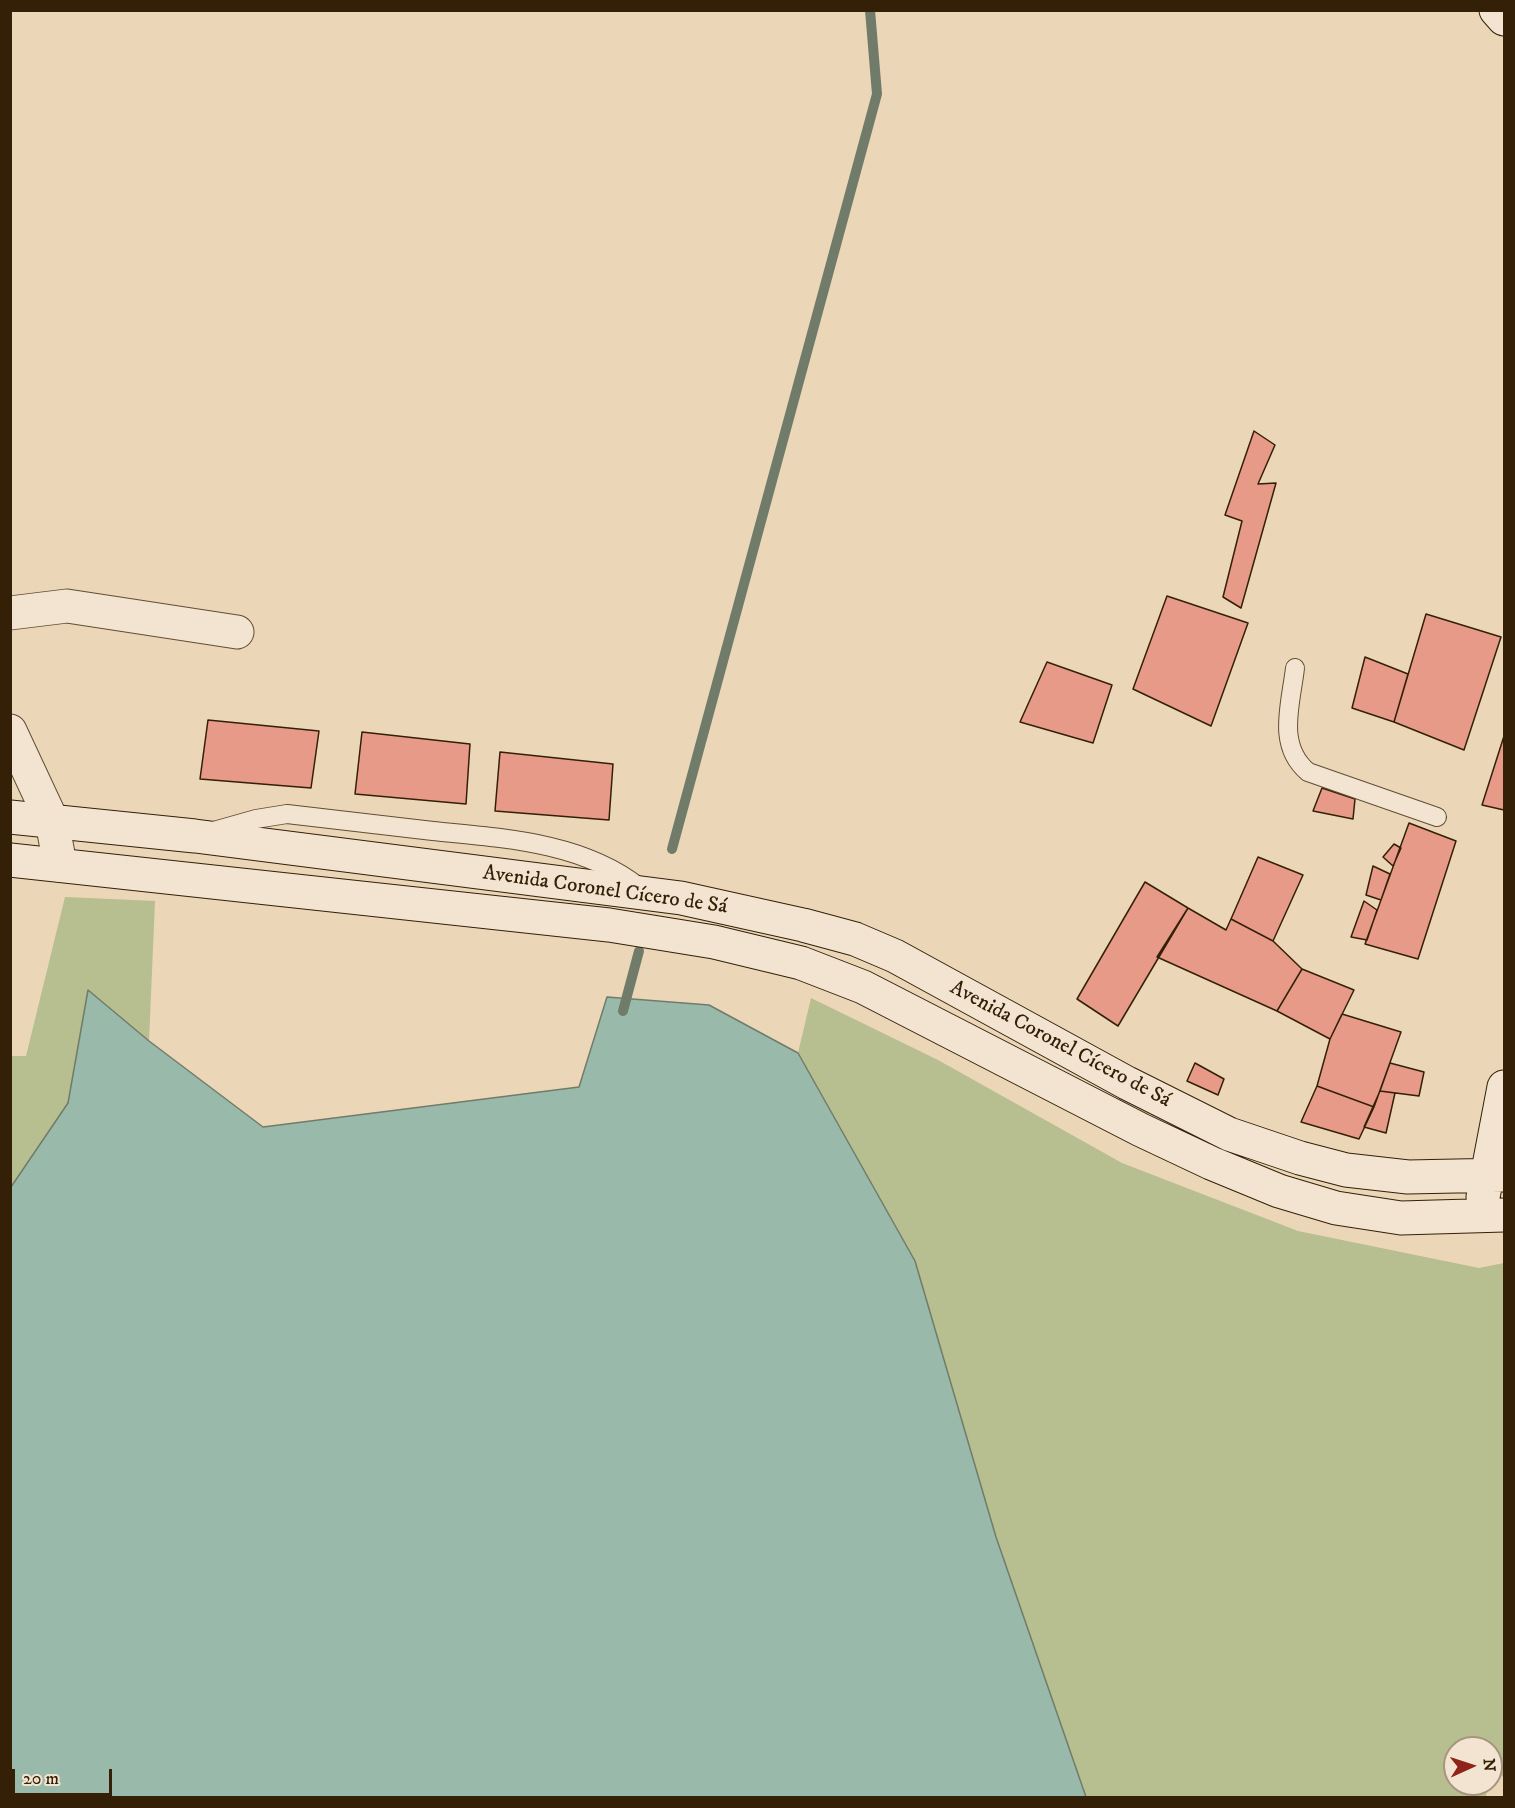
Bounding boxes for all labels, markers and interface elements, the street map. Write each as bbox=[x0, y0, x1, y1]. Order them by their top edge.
street label: Avenida Coronel Cícero de Sá bbox=[481, 861, 729, 921]
street label: Avenida Coronel Cícero de Sá bbox=[945, 976, 1175, 1114]
north arrow bbox=[1443, 1736, 1503, 1796]
scale bar bbox=[15, 1757, 116, 1795]
text: N bbox=[1479, 1758, 1499, 1772]
text: 20 m bbox=[23, 1768, 59, 1790]

